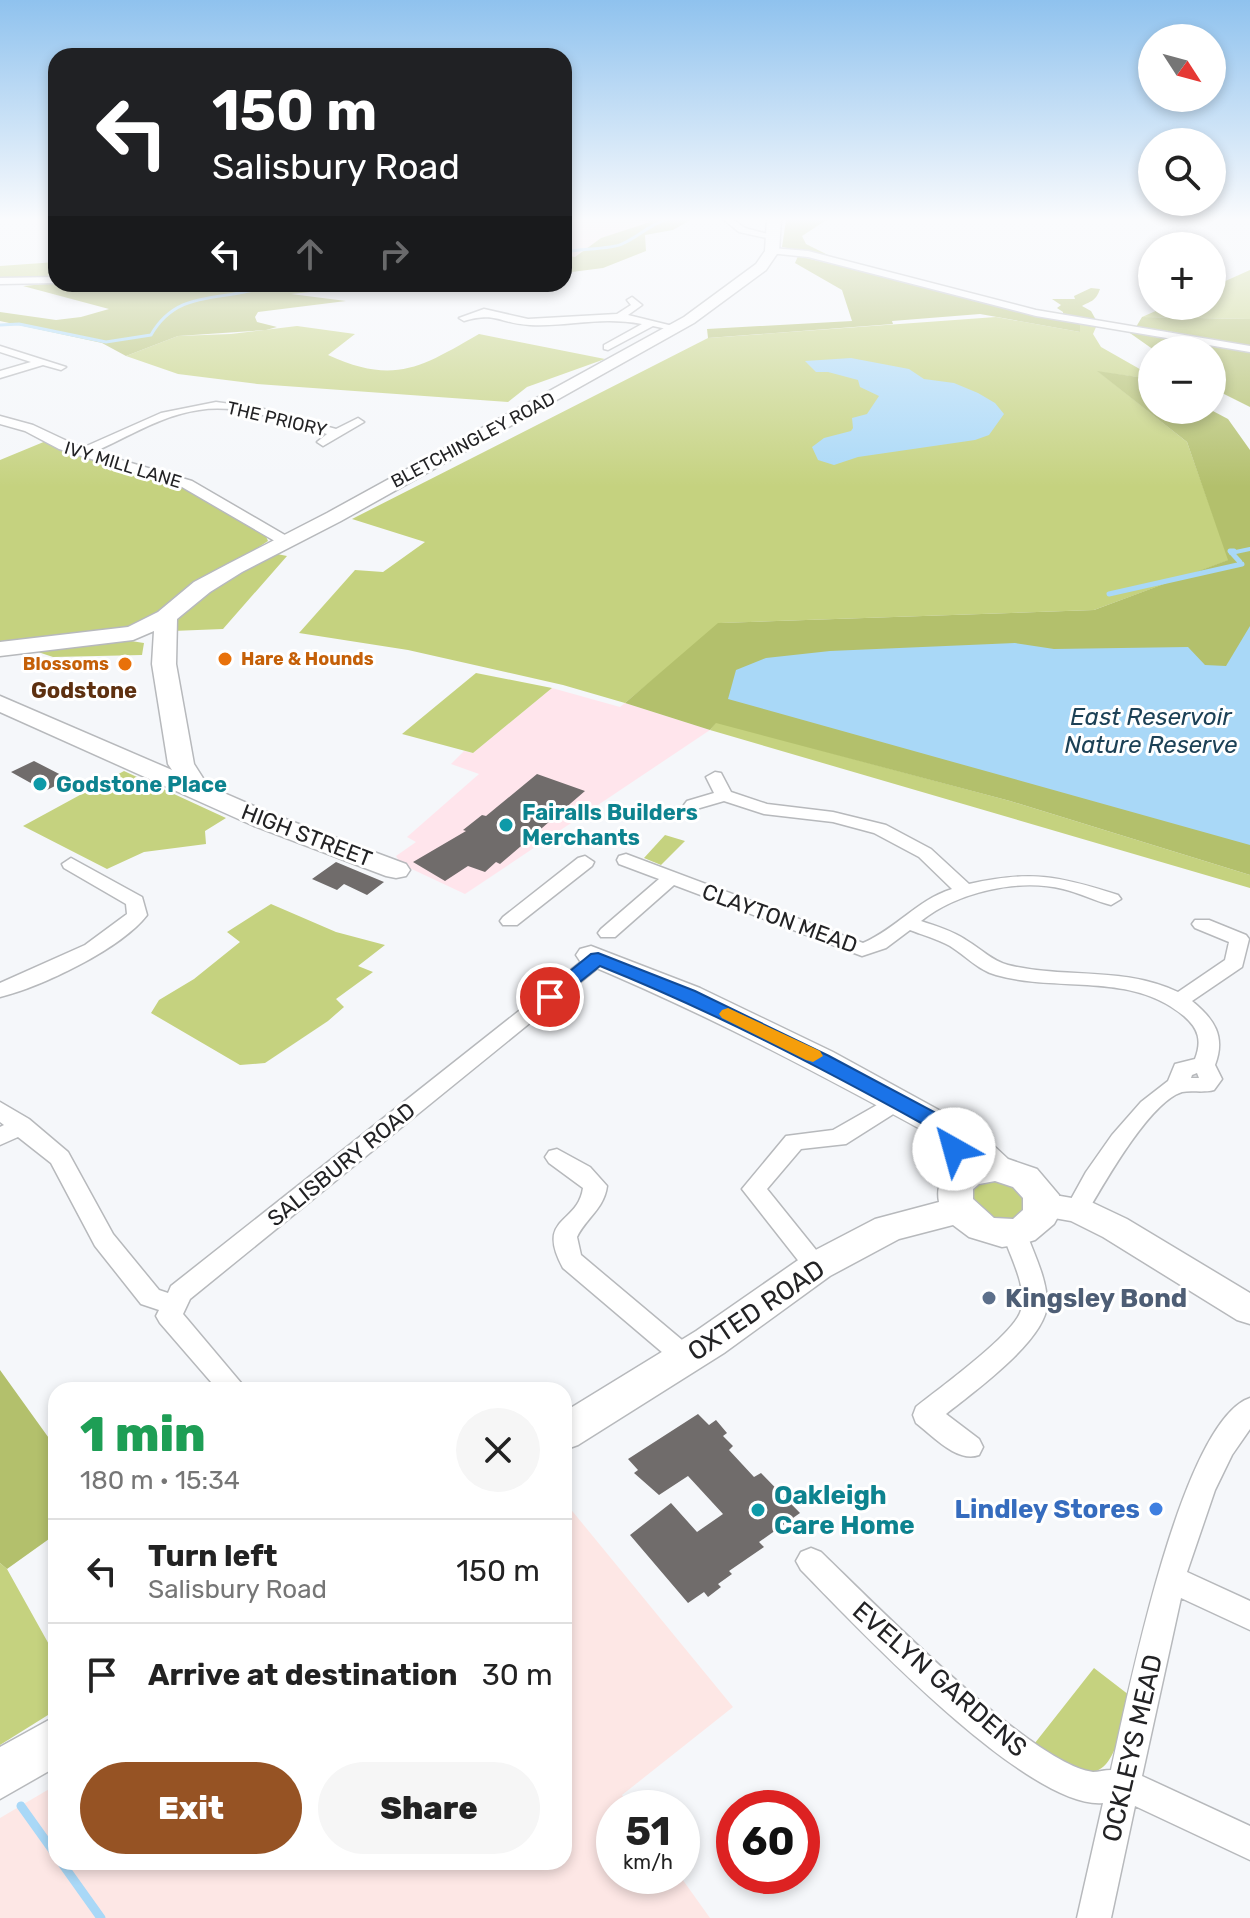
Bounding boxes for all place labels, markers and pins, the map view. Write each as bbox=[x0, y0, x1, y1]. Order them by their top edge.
place label: Hare & Hounds bbox=[241, 648, 374, 670]
marker: Hare & Hounds bbox=[216, 650, 234, 668]
place label: Blossoms bbox=[23, 653, 109, 675]
marker: Blossoms bbox=[116, 655, 134, 673]
place label: Godstone Place bbox=[56, 771, 227, 798]
marker: Godstone Place bbox=[31, 775, 49, 793]
place label: Fairalls Builders Merchants bbox=[522, 799, 698, 851]
marker: Fairalls Builders Merchants bbox=[497, 816, 515, 834]
pin bbox=[516, 963, 584, 1031]
place label: Kingsley Bond bbox=[1005, 1283, 1187, 1314]
marker: Kingsley Bond bbox=[980, 1289, 998, 1307]
place label: Oakleigh Care Home bbox=[774, 1480, 915, 1541]
place label: Lindley Stores bbox=[954, 1494, 1140, 1525]
marker: Lindley Stores bbox=[1147, 1500, 1165, 1518]
marker: Oakleigh Care Home bbox=[749, 1501, 767, 1519]

